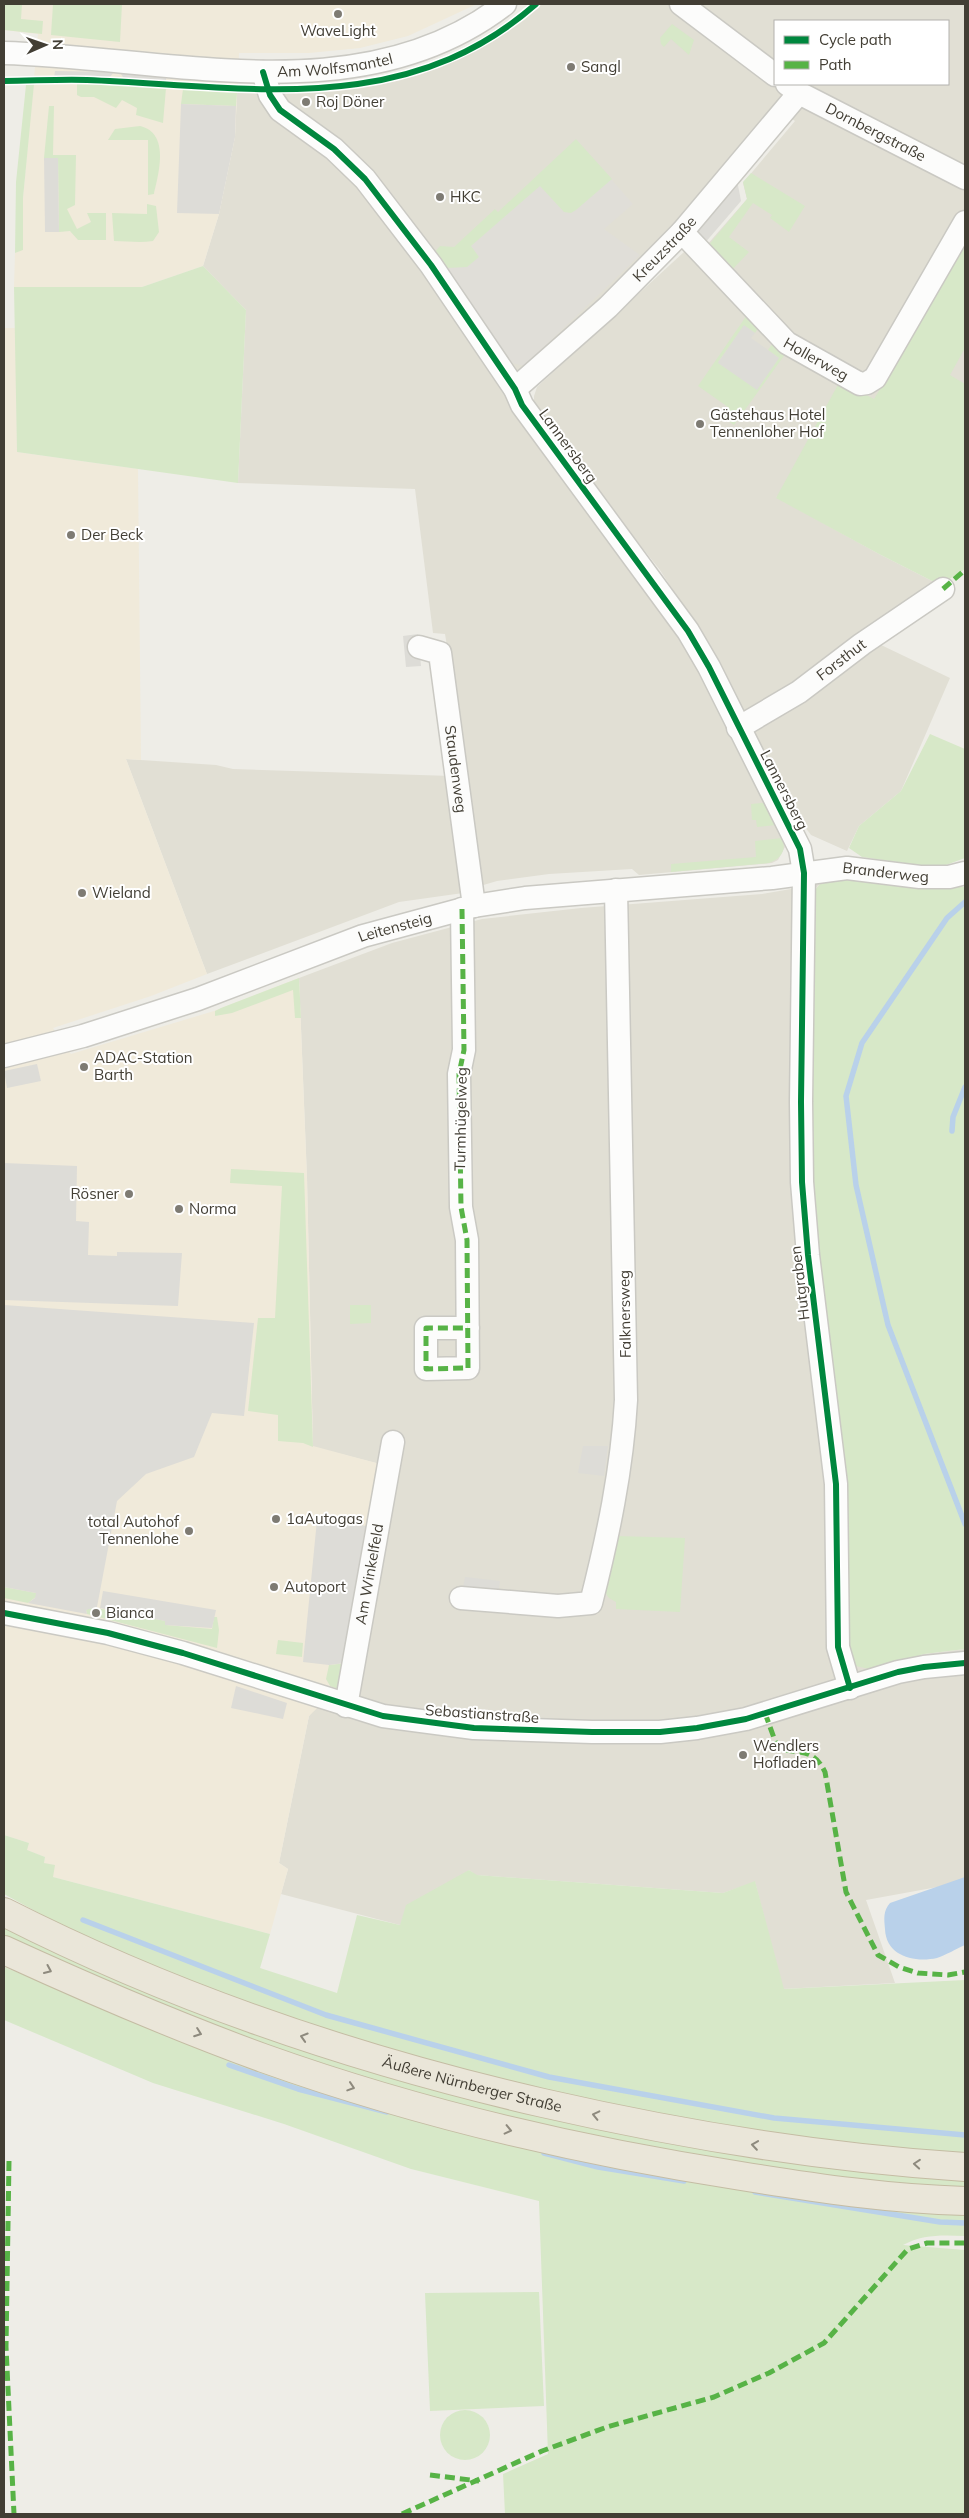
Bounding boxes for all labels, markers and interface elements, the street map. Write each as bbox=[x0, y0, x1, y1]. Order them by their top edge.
marker: WaveLight bbox=[332, 8, 344, 20]
north arrow bbox=[20, 20, 70, 70]
legend bbox=[774, 20, 949, 85]
place label: WaveLight bbox=[300, 21, 376, 40]
text: Cycle path bbox=[819, 30, 892, 49]
text: N bbox=[49, 39, 67, 50]
street label: Am Wolfsmantel bbox=[277, 49, 395, 81]
text: Path bbox=[819, 55, 851, 74]
place label: Sangl bbox=[581, 57, 621, 76]
marker: Sangl bbox=[565, 61, 577, 73]
place label: Roj Döner bbox=[316, 92, 385, 111]
marker: Roj Döner bbox=[300, 96, 312, 108]
street label: Dornbergstraße bbox=[822, 98, 929, 165]
place label: HKC bbox=[450, 187, 481, 206]
marker: HKC bbox=[434, 191, 446, 203]
street label: Kreuzstraße bbox=[628, 212, 700, 286]
street label: Hollerweg bbox=[780, 333, 852, 385]
street label: Lannersberg bbox=[535, 405, 602, 487]
place label: Gästehaus Hotel Tennenloher Hof bbox=[710, 405, 825, 441]
marker: Gästehaus Hotel Tennenloher Hof bbox=[694, 418, 706, 430]
place label: Der Beck bbox=[81, 525, 144, 544]
marker: Der Beck bbox=[65, 529, 77, 541]
street label: Forsthut bbox=[812, 634, 869, 684]
street label: Staudenweg bbox=[441, 724, 471, 814]
street label: Lannersberg bbox=[756, 747, 813, 833]
street label: Branderweg bbox=[842, 858, 929, 886]
place label: Wieland bbox=[92, 883, 151, 902]
marker: Wieland bbox=[76, 887, 88, 899]
street label: Leitensteig bbox=[355, 908, 434, 946]
place label: ADAC-Station Barth bbox=[94, 1048, 193, 1084]
marker: ADAC-Station Barth bbox=[78, 1061, 90, 1073]
street label: Turmhügelweg bbox=[450, 1067, 471, 1171]
place label: Rösner bbox=[70, 1184, 120, 1203]
marker: Rösner bbox=[123, 1188, 135, 1200]
place label: Norma bbox=[189, 1199, 236, 1218]
marker: Norma bbox=[173, 1203, 185, 1215]
street label: Hutgraben bbox=[786, 1245, 813, 1321]
street label: Falknersweg bbox=[614, 1270, 635, 1358]
place label: 1aAutogas bbox=[286, 1509, 363, 1528]
place label: total Autohof Tennenlohe bbox=[88, 1512, 180, 1548]
marker: 1aAutogas bbox=[270, 1513, 282, 1525]
street label: Am Winkelfeld bbox=[351, 1522, 387, 1626]
marker: total Autohof Tennenlohe bbox=[183, 1525, 195, 1537]
place label: Autoport bbox=[284, 1577, 346, 1596]
marker: Autoport bbox=[268, 1581, 280, 1593]
place label: Bianca bbox=[106, 1603, 154, 1622]
marker: Bianca bbox=[90, 1607, 102, 1619]
street label: Sebastianstraße bbox=[424, 1700, 540, 1727]
place label: Wendlers Hofladen bbox=[753, 1736, 819, 1772]
marker: Wendlers Hofladen bbox=[737, 1749, 749, 1761]
one-way arrow bbox=[43, 1964, 52, 1974]
one-way arrow bbox=[193, 2027, 202, 2037]
one-way arrow bbox=[300, 2033, 308, 2043]
street label: Äußere Nürnberger Straße bbox=[380, 2052, 564, 2116]
one-way arrow bbox=[346, 2081, 355, 2091]
one-way arrow bbox=[591, 2110, 600, 2121]
one-way arrow bbox=[503, 2124, 512, 2135]
one-way arrow bbox=[751, 2141, 760, 2151]
one-way arrow bbox=[912, 2158, 920, 2169]

